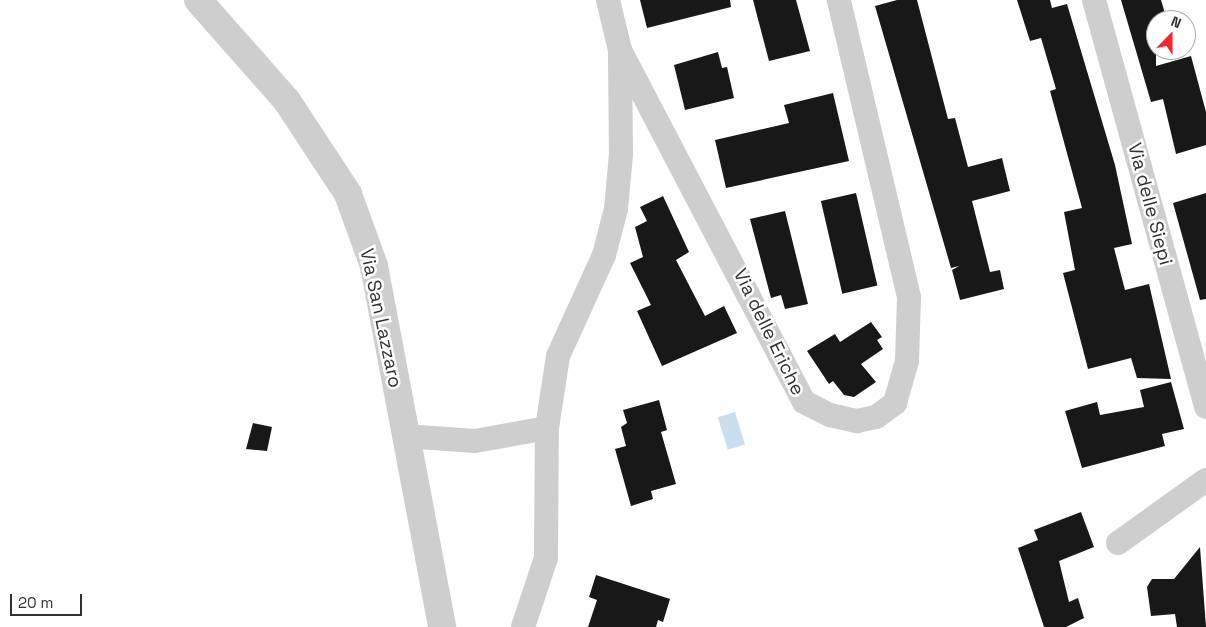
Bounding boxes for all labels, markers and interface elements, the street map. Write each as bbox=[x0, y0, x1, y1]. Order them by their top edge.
north arrow bbox=[1146, 10, 1196, 60]
text: N bbox=[1169, 12, 1184, 32]
street label: Via delle Siepi bbox=[1123, 140, 1177, 268]
street label: Via San Lazzaro bbox=[355, 246, 407, 390]
street label: Via delle Eriche bbox=[729, 265, 809, 399]
scale bar bbox=[12, 584, 85, 616]
text: 20 m bbox=[18, 593, 53, 612]

